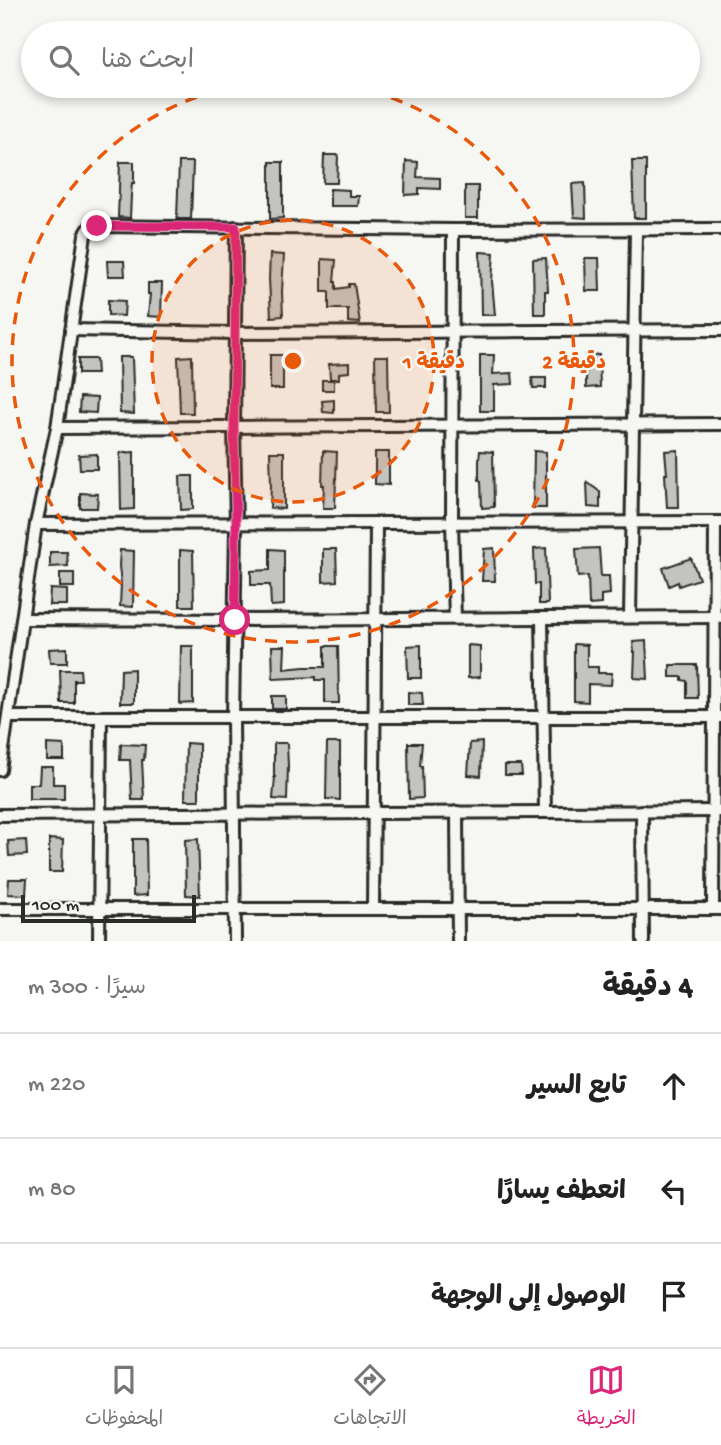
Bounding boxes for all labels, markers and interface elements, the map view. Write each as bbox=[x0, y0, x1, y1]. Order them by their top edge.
search box bbox=[21, 21, 700, 98]
icon: search bbox=[45, 41, 83, 79]
text: ابحث هنا bbox=[101, 47, 194, 78]
route end bbox=[81, 210, 112, 241]
centre of rings bbox=[281, 349, 305, 373]
text: 1 دقيقة bbox=[402, 350, 465, 377]
text: 2 دقيقة bbox=[542, 350, 606, 377]
route start bbox=[219, 604, 250, 635]
scale bar bbox=[21, 892, 196, 924]
text: 100 m bbox=[32, 895, 79, 918]
text: 4 دقيقة bbox=[602, 972, 693, 1007]
text: سيرًا · 300 m bbox=[28, 975, 146, 1002]
icon: ahead bbox=[655, 1067, 693, 1105]
text: 220 m bbox=[28, 1072, 85, 1099]
text: تابع السير bbox=[527, 1073, 626, 1104]
icon: left bbox=[655, 1172, 693, 1210]
text: 80 m bbox=[28, 1177, 75, 1204]
text: انعطف يسارًا bbox=[497, 1178, 626, 1209]
icon: arrive bbox=[655, 1277, 693, 1315]
text: الوصول إلى الوجهة bbox=[431, 1283, 626, 1314]
tab: المحفوظات bbox=[85, 1361, 163, 1434]
tab: الاتجاهات bbox=[333, 1361, 407, 1434]
tab: الخريطة bbox=[577, 1361, 636, 1434]

